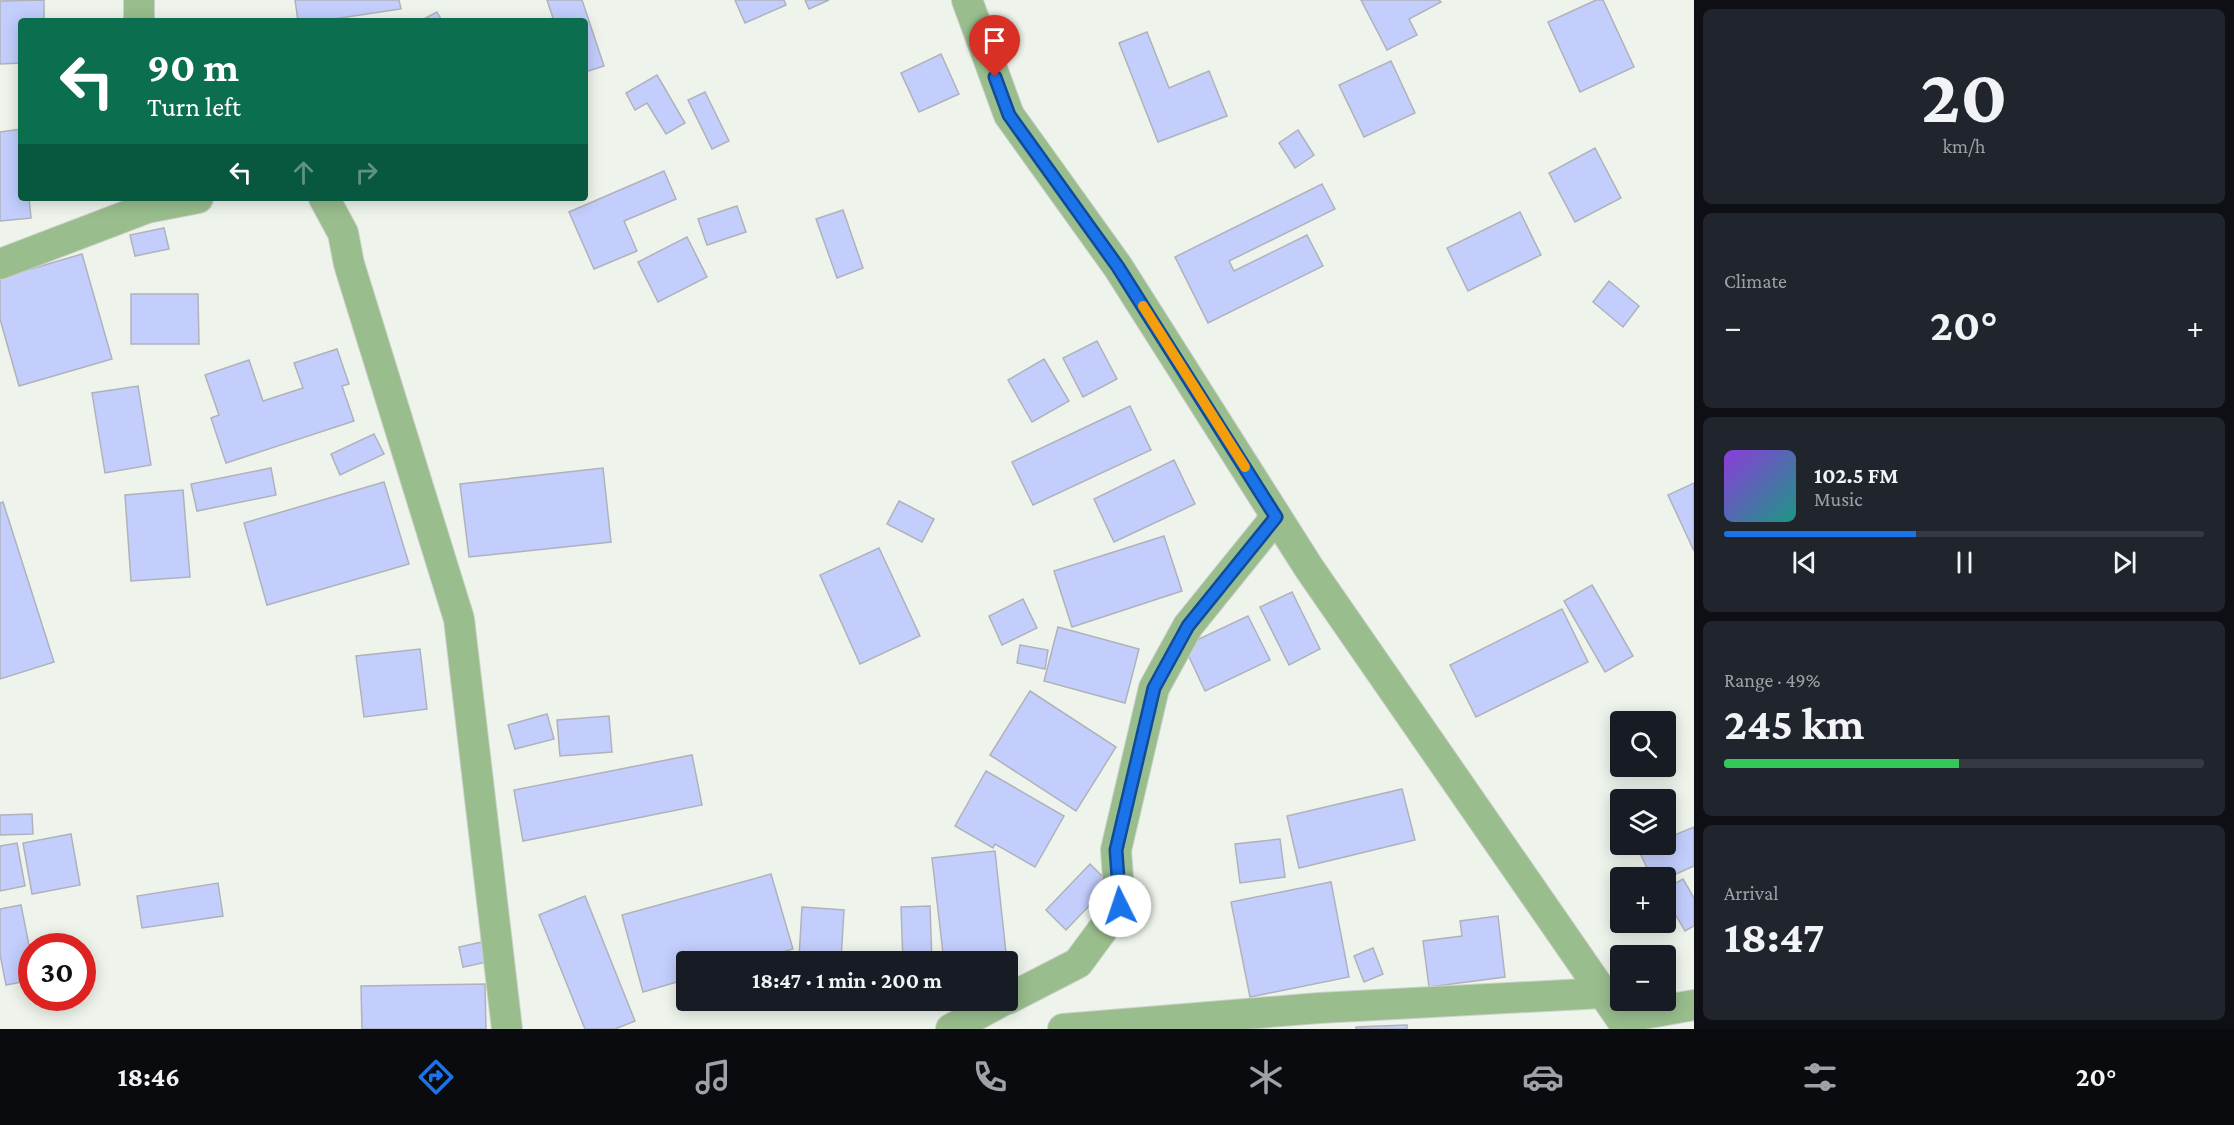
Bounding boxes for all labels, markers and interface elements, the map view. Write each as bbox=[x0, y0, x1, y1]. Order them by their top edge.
pin bbox=[969, 15, 1020, 77]
icon: arrive bbox=[978, 24, 1011, 57]
icon: left bbox=[48, 42, 126, 120]
text: 90 m bbox=[147, 43, 239, 90]
text: 20 bbox=[1920, 52, 2008, 139]
text: Turn left bbox=[147, 92, 241, 122]
text: km/h bbox=[1942, 135, 1986, 157]
icon: left bbox=[224, 156, 257, 189]
icon: ahead bbox=[287, 156, 320, 189]
icon: right bbox=[350, 156, 383, 189]
text: Climate bbox=[1724, 270, 1787, 292]
text: 20° bbox=[1930, 300, 1998, 350]
text: − bbox=[1724, 308, 1741, 345]
text: + bbox=[2187, 308, 2204, 345]
text: 102.5 FM bbox=[1814, 463, 1898, 488]
text: Music bbox=[1814, 488, 1863, 510]
icon: previous bbox=[1788, 546, 1821, 579]
icon: pause bbox=[1948, 546, 1981, 579]
icon: next bbox=[2108, 546, 2141, 579]
text: Range · 49% bbox=[1724, 669, 1821, 691]
text: 245 km bbox=[1724, 699, 1864, 749]
map controls bbox=[1610, 711, 1676, 1011]
button: search bbox=[1610, 711, 1676, 777]
button: layers bbox=[1610, 789, 1676, 855]
button: + bbox=[1610, 867, 1676, 933]
position arrow bbox=[1088, 874, 1152, 938]
text: Arrival bbox=[1724, 882, 1778, 904]
text: 18:47 bbox=[1724, 912, 1825, 962]
speed limit sign: 30 bbox=[18, 933, 96, 1011]
button: − bbox=[1610, 945, 1676, 1011]
text: 18:47 · 1 min · 200 m bbox=[752, 968, 942, 993]
icon: directions bbox=[415, 1056, 457, 1098]
icon: music bbox=[692, 1056, 734, 1098]
icon: phone bbox=[969, 1056, 1011, 1098]
icon: climate bbox=[1245, 1056, 1287, 1098]
icon: car bbox=[1522, 1056, 1564, 1098]
icon: filters bbox=[1799, 1056, 1841, 1098]
text: 18:46 bbox=[117, 1062, 180, 1092]
text: 20° bbox=[2076, 1062, 2117, 1092]

